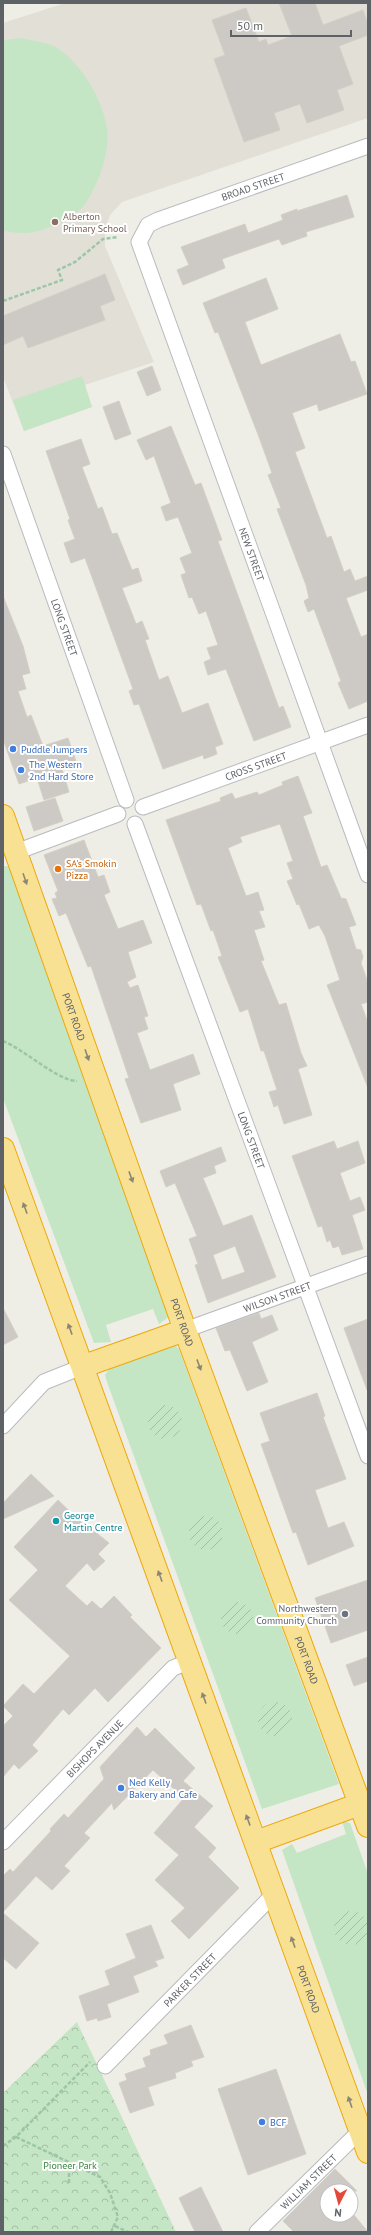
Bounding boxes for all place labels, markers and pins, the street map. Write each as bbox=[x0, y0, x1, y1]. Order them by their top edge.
place label: Alberton Primary School bbox=[63, 210, 127, 235]
marker: Alberton Primary School bbox=[50, 217, 60, 227]
place label: Puddle Jumpers bbox=[21, 743, 88, 756]
marker: Puddle Jumpers bbox=[8, 744, 18, 754]
place label: The Western 2nd Hard Store bbox=[29, 758, 94, 783]
marker: The Western 2nd Hard Store bbox=[16, 765, 26, 775]
place label: SA's Smokin Pizza bbox=[66, 857, 116, 882]
marker: SA's Smokin Pizza bbox=[53, 864, 63, 874]
place label: George Martin Centre bbox=[64, 1509, 123, 1534]
marker: George Martin Centre bbox=[51, 1516, 61, 1526]
place label: Northwestern Community Church bbox=[256, 1602, 337, 1627]
marker: Northwestern Community Church bbox=[340, 1609, 350, 1619]
place label: Ned Kelly Bakery and Cafe bbox=[129, 1776, 197, 1801]
marker: Ned Kelly Bakery and Cafe bbox=[116, 1783, 126, 1793]
place label: BCF bbox=[270, 2116, 287, 2129]
marker: BCF bbox=[257, 2117, 267, 2127]

